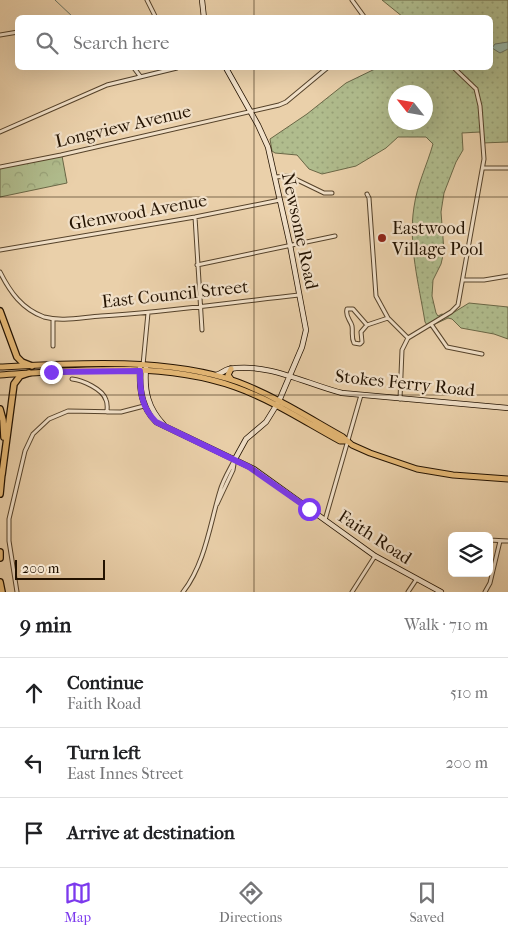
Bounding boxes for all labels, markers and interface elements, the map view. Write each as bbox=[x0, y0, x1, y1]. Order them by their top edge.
search box bbox=[15, 15, 493, 70]
icon: search bbox=[33, 29, 61, 57]
text: Search here bbox=[73, 32, 169, 54]
north arrow bbox=[388, 85, 433, 130]
street label: Longview Avenue bbox=[53, 101, 193, 152]
street label: Newsome Road bbox=[277, 171, 322, 292]
street label: Glenwood Avenue bbox=[68, 190, 209, 235]
place label: Eastwood Village Pool bbox=[391, 218, 483, 260]
marker: Eastwood Village Pool bbox=[376, 232, 388, 244]
street label: East Council Street bbox=[101, 276, 250, 313]
route end bbox=[40, 361, 63, 384]
street label: Stokes Ferry Road bbox=[334, 366, 476, 401]
route start bbox=[298, 498, 321, 521]
street label: Faith Road bbox=[334, 506, 416, 569]
map controls bbox=[448, 532, 493, 577]
button: layers bbox=[448, 532, 493, 577]
scale bar bbox=[15, 557, 105, 580]
text: 200 m bbox=[22, 560, 59, 577]
text: 9 min bbox=[20, 613, 71, 637]
text: Walk · 710 m bbox=[404, 615, 488, 634]
text: Continue bbox=[67, 672, 143, 694]
icon: ahead bbox=[20, 679, 48, 707]
text: 510 m bbox=[450, 683, 488, 702]
text: Faith Road bbox=[67, 694, 141, 713]
text: Turn left bbox=[67, 742, 141, 764]
icon: left bbox=[20, 749, 48, 777]
text: 200 m bbox=[445, 753, 488, 772]
text: East Innes Street bbox=[67, 764, 183, 783]
icon: arrive bbox=[20, 819, 48, 847]
text: Arrive at destination bbox=[67, 822, 235, 844]
tab: Map bbox=[64, 879, 92, 926]
tab: Directions bbox=[219, 879, 282, 926]
tab: Saved bbox=[410, 879, 444, 926]

